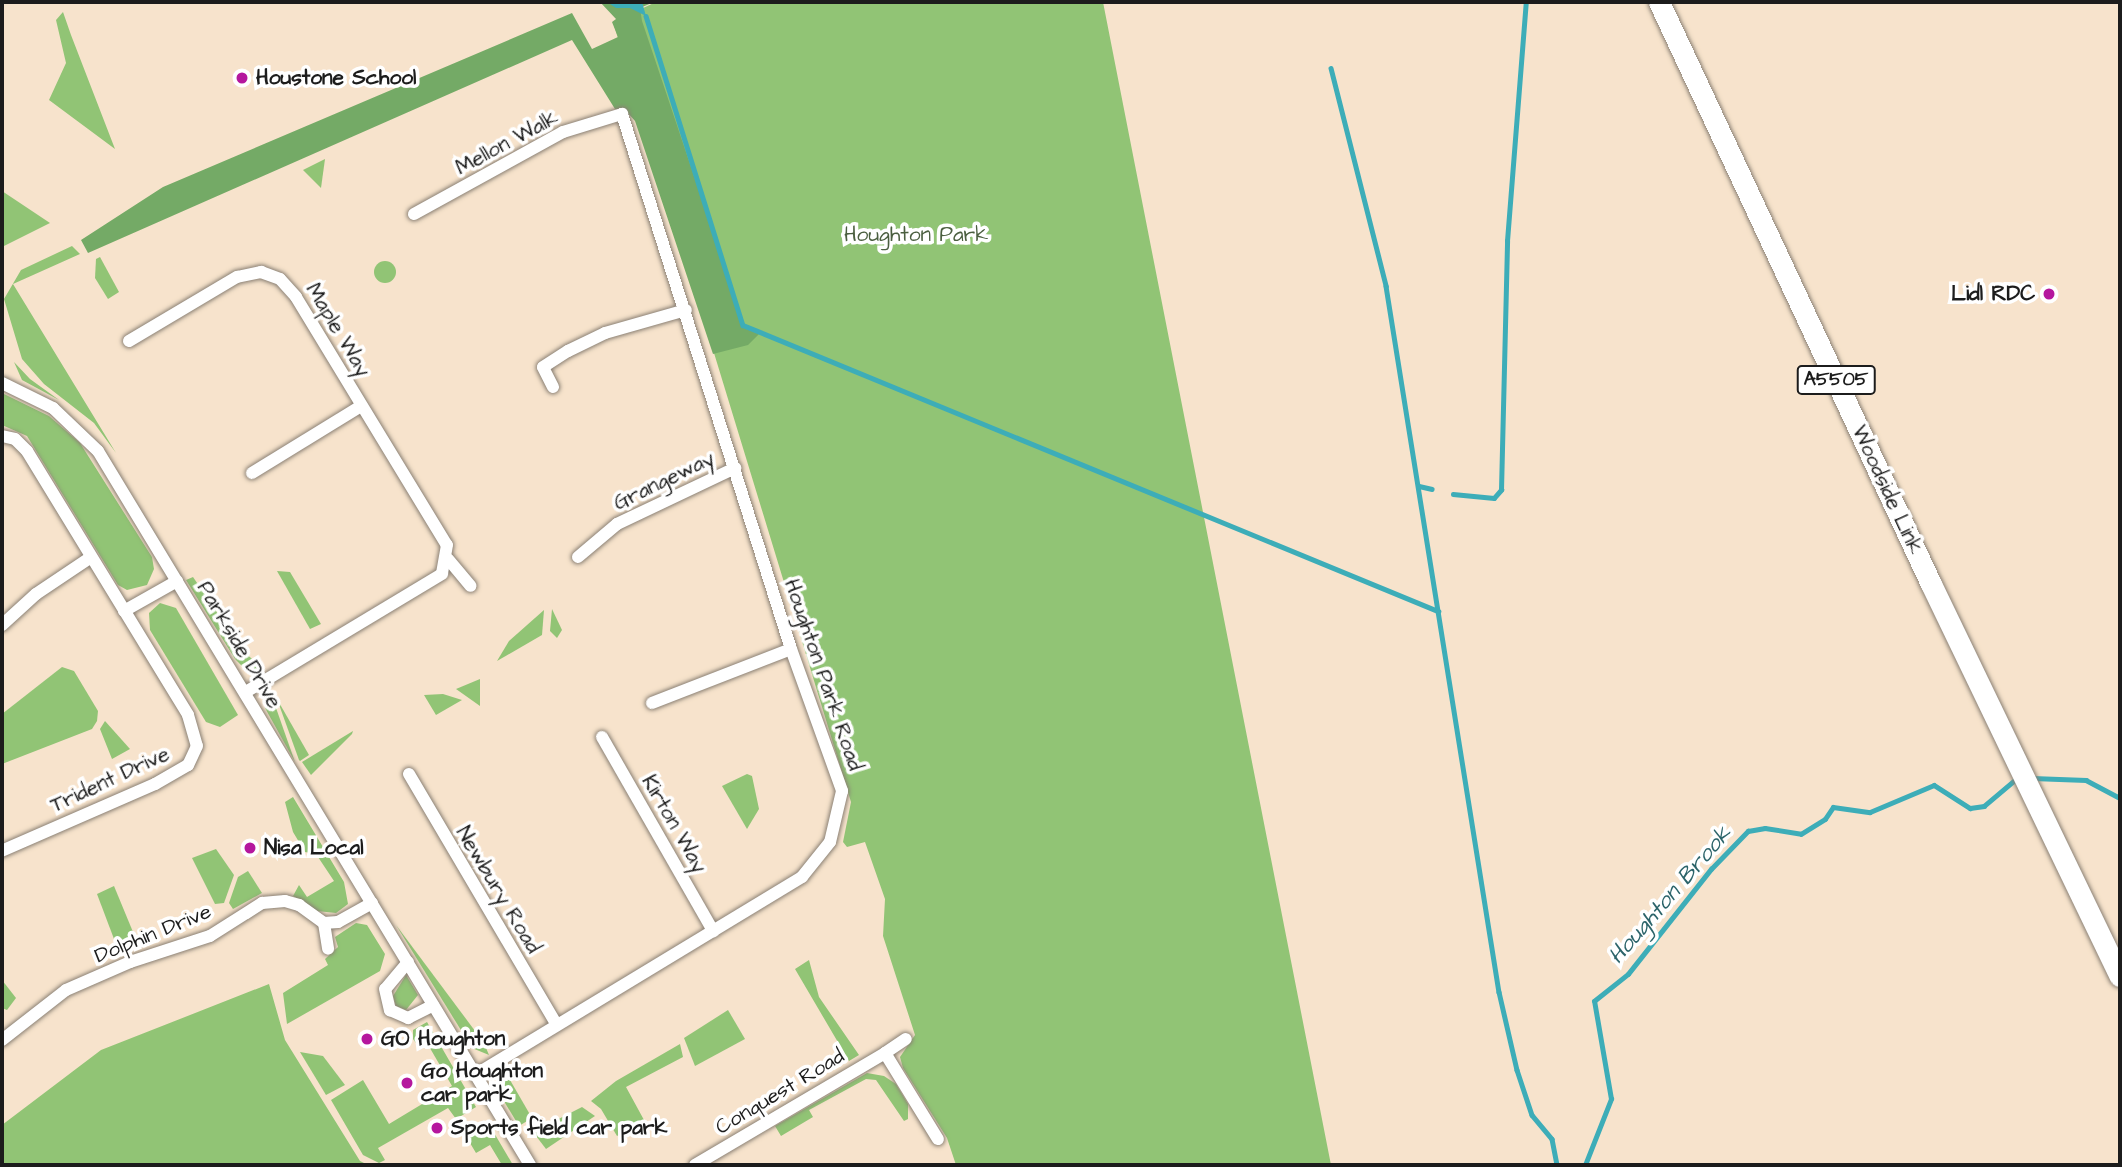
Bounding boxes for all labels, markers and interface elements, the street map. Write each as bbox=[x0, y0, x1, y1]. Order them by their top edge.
place label: Houstone School bbox=[256, 65, 416, 91]
marker: Houstone School bbox=[234, 70, 250, 86]
street label: Mellon Walk bbox=[451, 105, 563, 181]
park label: Houghton Park bbox=[844, 222, 988, 248]
street label: Maple Way bbox=[300, 279, 376, 381]
place label: Lidl RDC bbox=[1951, 281, 2035, 307]
marker: Lidl RDC bbox=[2041, 286, 2057, 302]
road number: A5505 bbox=[1796, 364, 1876, 396]
street label: Woodside Link bbox=[1846, 421, 1928, 559]
street label: Grangeway bbox=[610, 446, 718, 516]
street label: Houghton Park Road bbox=[778, 576, 868, 774]
street label: Parkside Drive bbox=[191, 577, 287, 713]
street label: Trident Drive bbox=[47, 742, 173, 818]
street label: Kirton Way bbox=[636, 771, 712, 877]
water label: Houghton Brook bbox=[1603, 820, 1737, 970]
street label: Newbury Road bbox=[450, 822, 546, 958]
place label: Nisa Local bbox=[264, 835, 364, 861]
marker: Nisa Local bbox=[242, 840, 258, 856]
street label: Dolphin Drive bbox=[91, 899, 215, 969]
place label: GO Houghton bbox=[381, 1026, 505, 1052]
marker: GO Houghton bbox=[359, 1031, 375, 1047]
street label: Conquest Road bbox=[711, 1044, 849, 1140]
place label: Go Houghton car park bbox=[421, 1058, 543, 1108]
marker: Go Houghton car park bbox=[399, 1075, 415, 1091]
place label: Sports field car park bbox=[451, 1115, 667, 1141]
marker: Sports field car park bbox=[429, 1120, 445, 1136]

